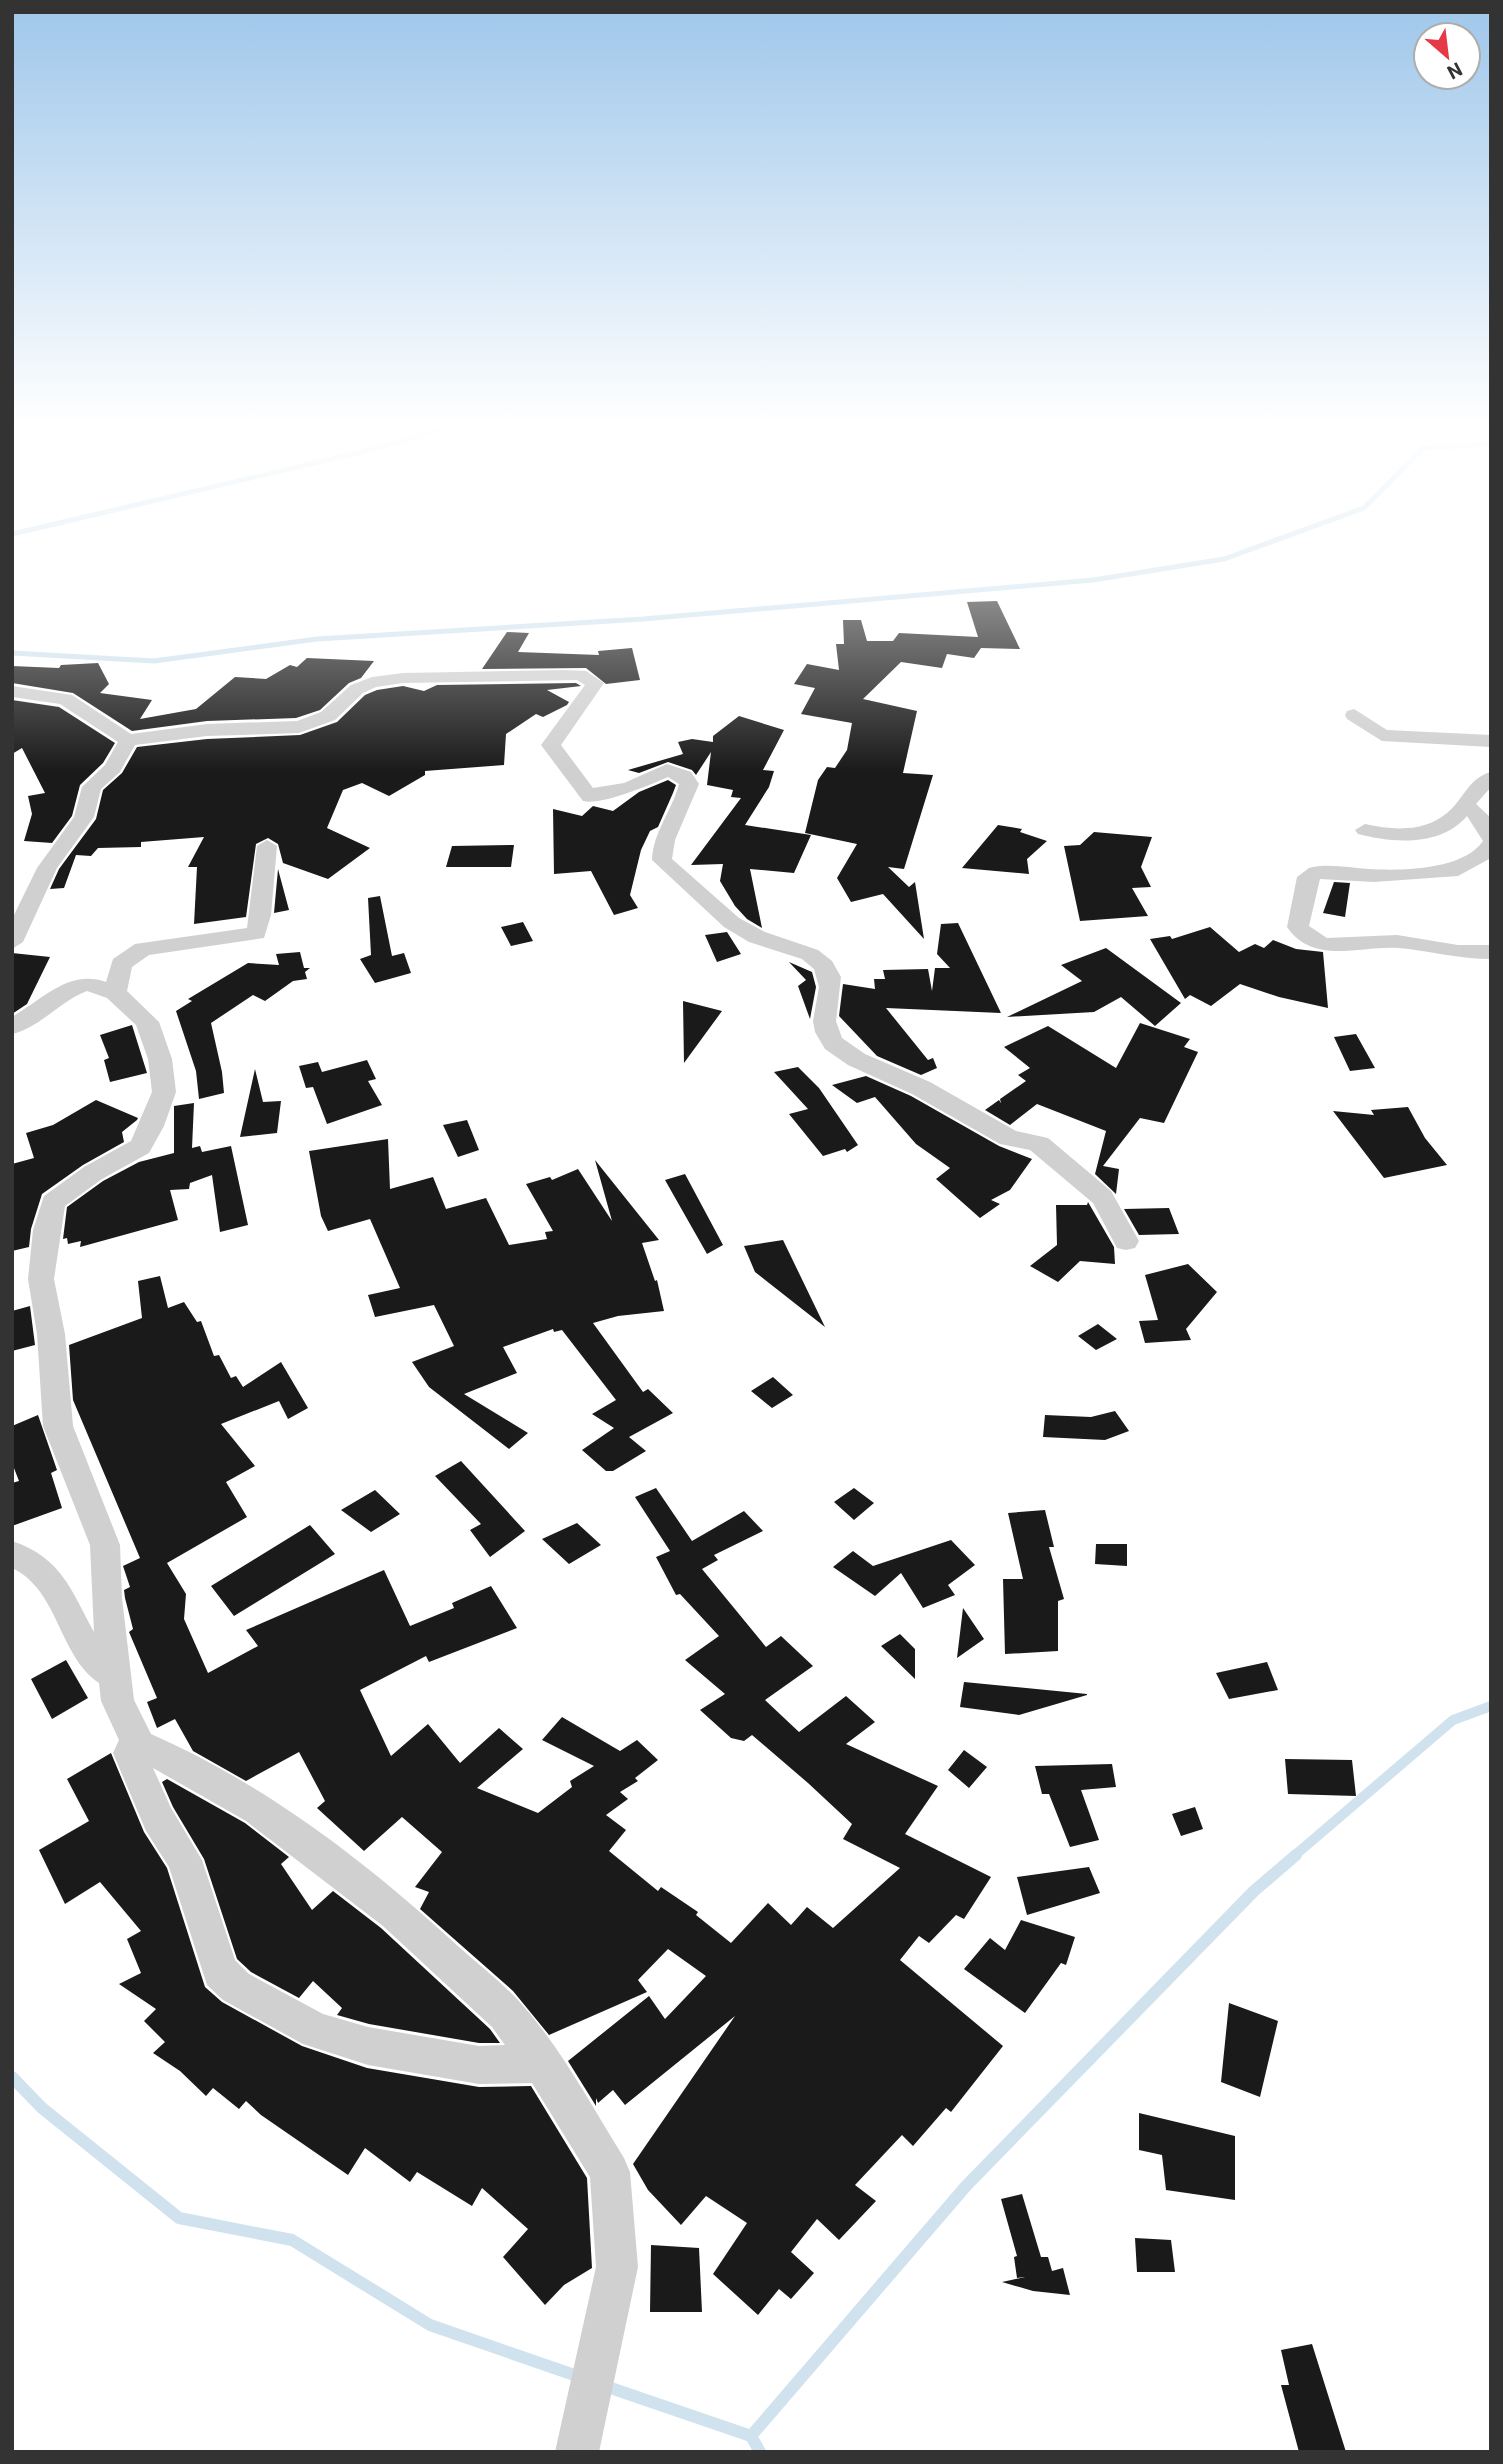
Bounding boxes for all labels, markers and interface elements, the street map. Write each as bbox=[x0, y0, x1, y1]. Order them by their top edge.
north arrow bbox=[1412, 21, 1482, 91]
text: N bbox=[1443, 57, 1466, 84]

